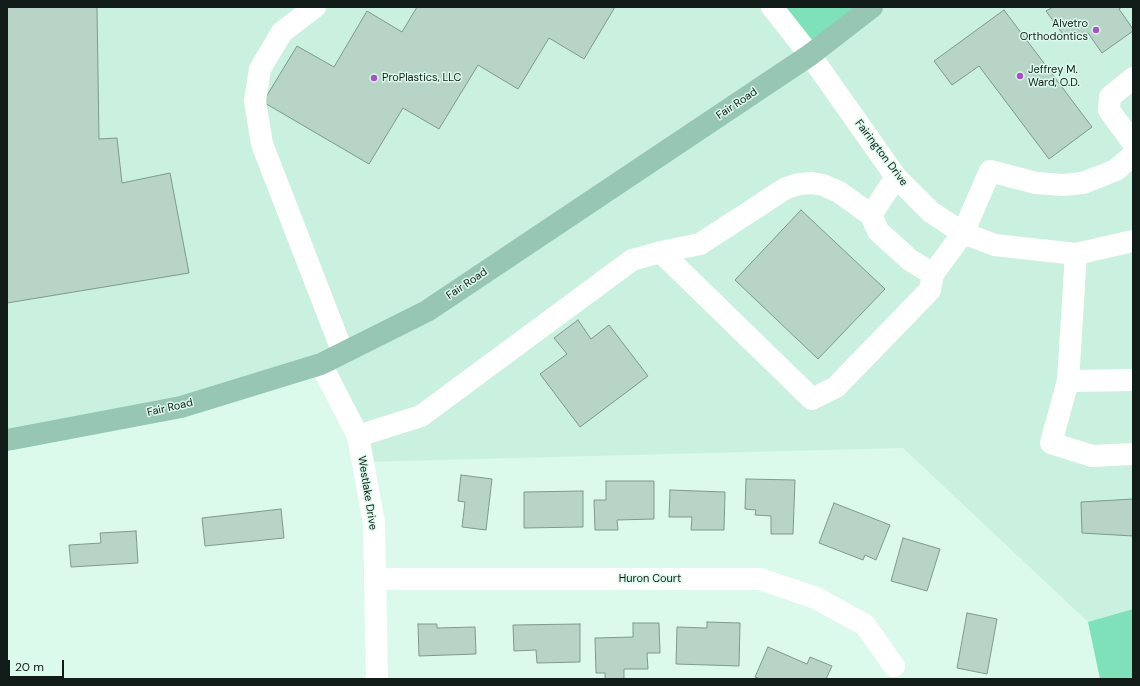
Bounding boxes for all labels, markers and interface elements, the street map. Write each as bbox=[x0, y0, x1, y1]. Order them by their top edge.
place label: Alvetro Orthodontics bbox=[1020, 17, 1088, 43]
marker: Alvetro Orthodontics bbox=[1091, 25, 1101, 35]
place label: Jeffrey M. Ward, O.D. bbox=[1028, 63, 1080, 89]
place label: ProPlastics, LLC bbox=[382, 71, 461, 85]
marker: Jeffrey M. Ward, O.D. bbox=[1015, 71, 1025, 81]
marker: ProPlastics, LLC bbox=[369, 73, 379, 83]
street label: Fair Road bbox=[714, 85, 760, 123]
street label: Fairington Drive bbox=[852, 117, 910, 189]
street label: Fair Road bbox=[444, 265, 490, 303]
street label: Fair Road bbox=[146, 396, 194, 420]
street label: Westlake Drive bbox=[355, 455, 379, 531]
street label: Huron Court bbox=[619, 572, 681, 586]
scale bar bbox=[10, 652, 66, 678]
text: 20 m bbox=[15, 659, 44, 675]

